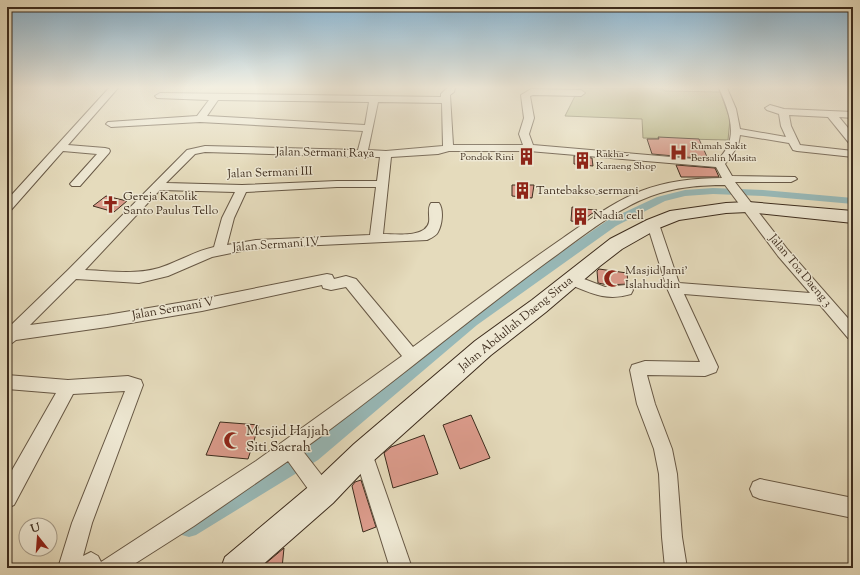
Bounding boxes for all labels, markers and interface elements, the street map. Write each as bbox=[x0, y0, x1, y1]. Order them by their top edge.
place label: Rumah Sakit Bersalin Masita bbox=[691, 139, 757, 166]
hospital icon: Rumah Sakit Bersalin Masita bbox=[668, 142, 688, 162]
street label: Jalan Sermani Raya bbox=[274, 143, 375, 163]
building icon: Pondok Rini bbox=[517, 147, 537, 167]
place label: Rakha - Karaeng Shop bbox=[596, 147, 657, 174]
place label: Pondok Rini bbox=[460, 150, 514, 165]
building icon: Rakha - Karaeng Shop bbox=[573, 150, 593, 170]
street label: Jalan Sermani III bbox=[226, 163, 313, 184]
building icon: Tantebakso_sermani bbox=[513, 181, 533, 201]
place label: Tantebakso_sermani bbox=[536, 182, 639, 200]
place label: Gereja Katolik Santo Paulus Tello bbox=[123, 188, 219, 220]
church icon: Gereja Katolik Santo Paulus Tello bbox=[100, 194, 120, 214]
building icon: Nadia cell bbox=[570, 206, 590, 226]
place label: Nadia cell bbox=[593, 207, 644, 225]
street label: Jalan Toa Daeng 3 bbox=[763, 230, 836, 311]
street label: Jalan Sermani IV bbox=[231, 233, 320, 257]
place label: Masjid Jami' Islahuddin bbox=[625, 262, 688, 294]
mosque icon: Masjid Jami' Islahuddin bbox=[602, 268, 622, 288]
street label: Jalan Abdullah Daeng Sirua bbox=[454, 272, 577, 376]
street label: Jalan Sermani V bbox=[130, 293, 216, 325]
place label: Mesjid Hajjah Siti Saerah bbox=[246, 422, 329, 458]
mosque icon: Mesjid Hajjah Siti Saerah bbox=[223, 430, 243, 450]
north arrow bbox=[18, 517, 58, 557]
text: U bbox=[28, 519, 42, 538]

